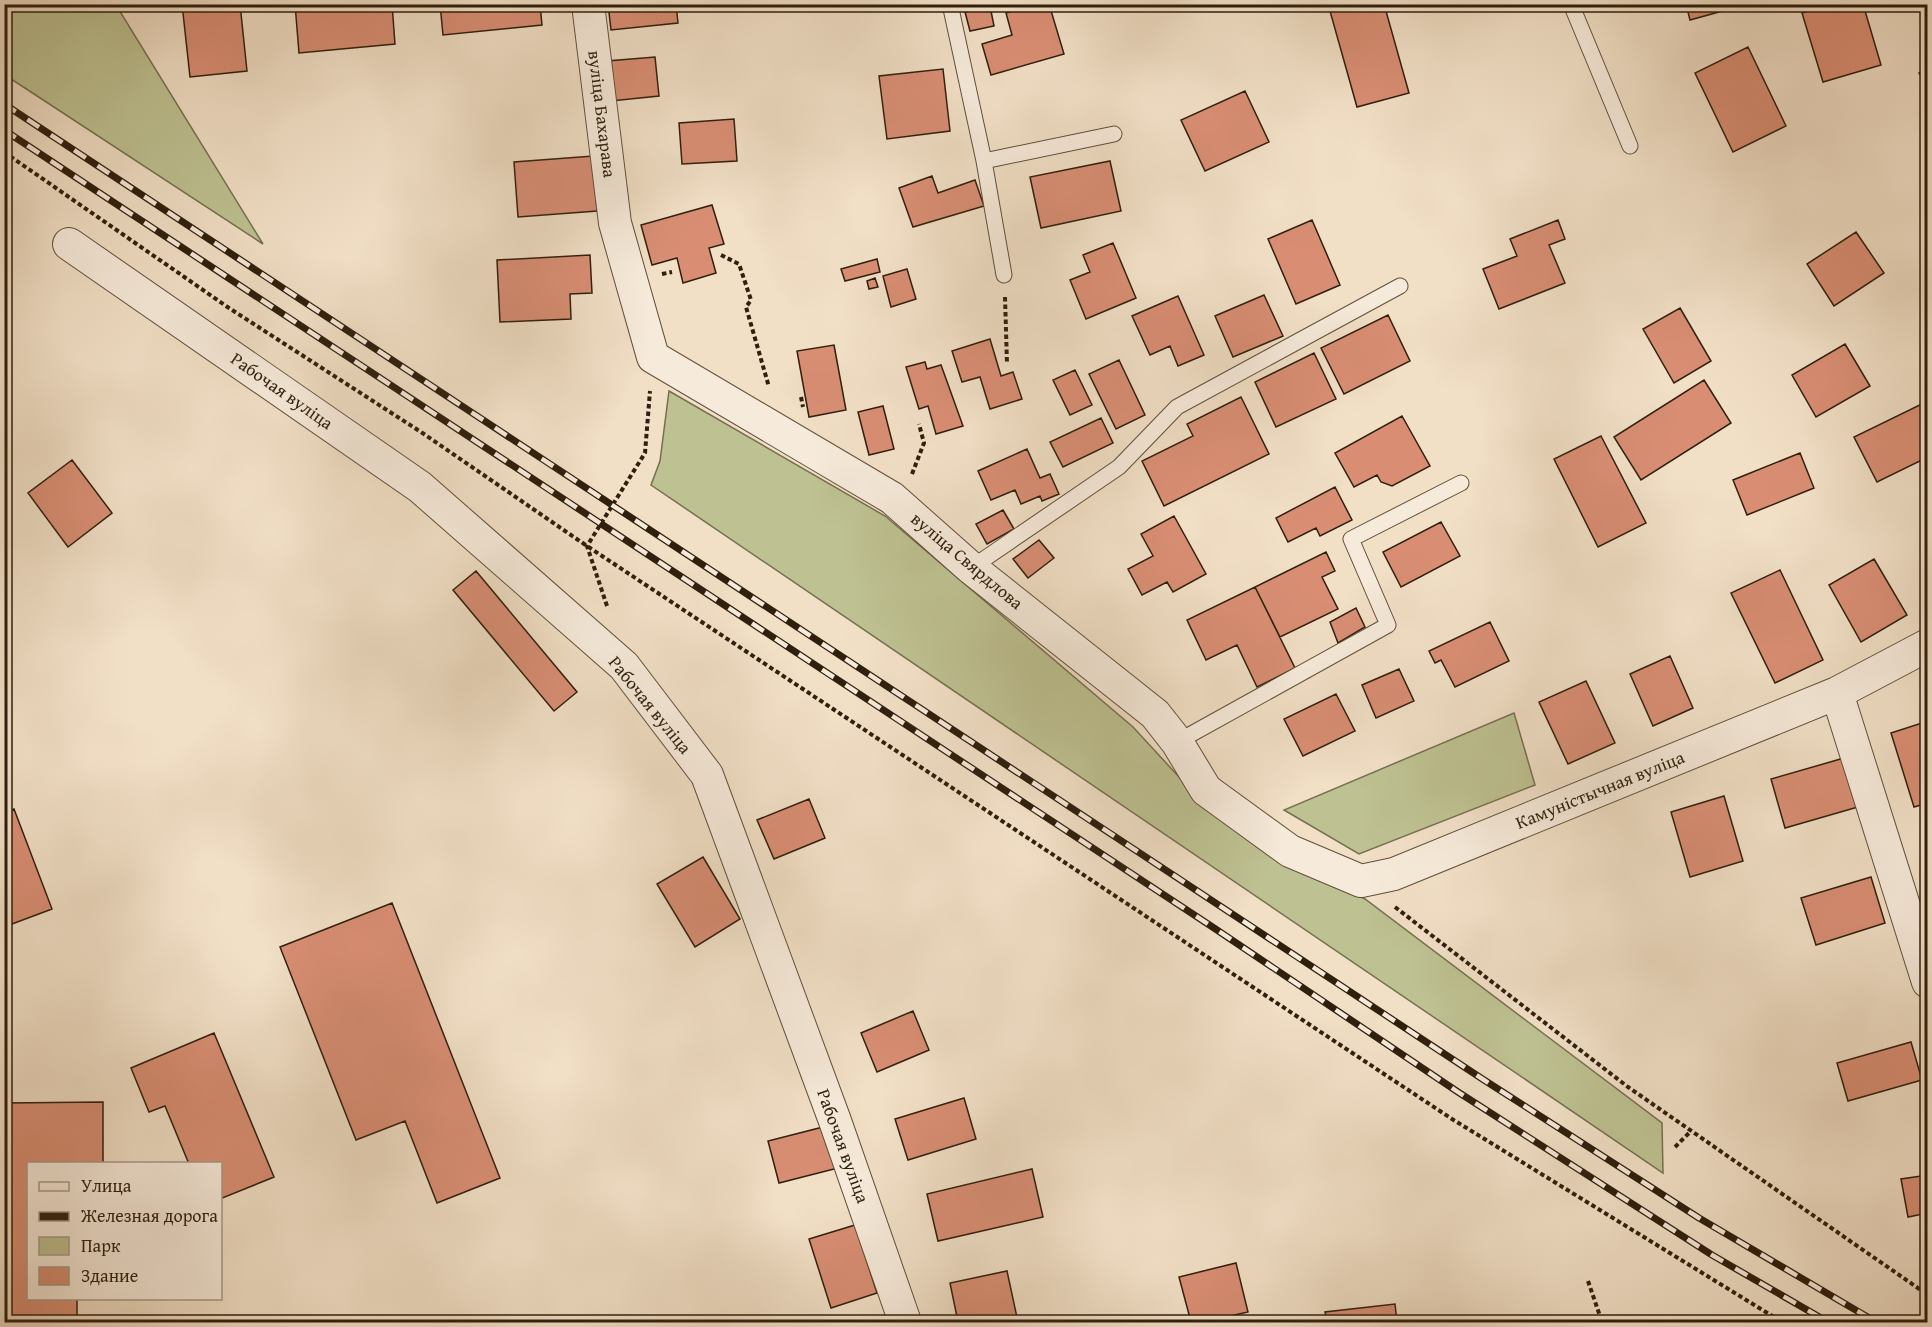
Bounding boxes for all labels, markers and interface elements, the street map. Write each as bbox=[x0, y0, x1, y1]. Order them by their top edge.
street label: вуліца Бахарава bbox=[581, 49, 624, 179]
street label: Рабочая вуліца bbox=[226, 345, 339, 436]
street label: вуліца Свярдлова bbox=[905, 506, 1030, 616]
street label: Рабочая вуліца bbox=[602, 650, 699, 760]
street label: Камуністычная вуліца bbox=[1511, 743, 1689, 836]
street label: Рабочая вуліца bbox=[810, 1085, 877, 1207]
legend bbox=[27, 1162, 222, 1300]
text: Улица bbox=[81, 1172, 132, 1199]
text: Железная дорога bbox=[80, 1202, 218, 1229]
text: Парк bbox=[81, 1232, 121, 1259]
text: Здание bbox=[81, 1262, 138, 1289]

